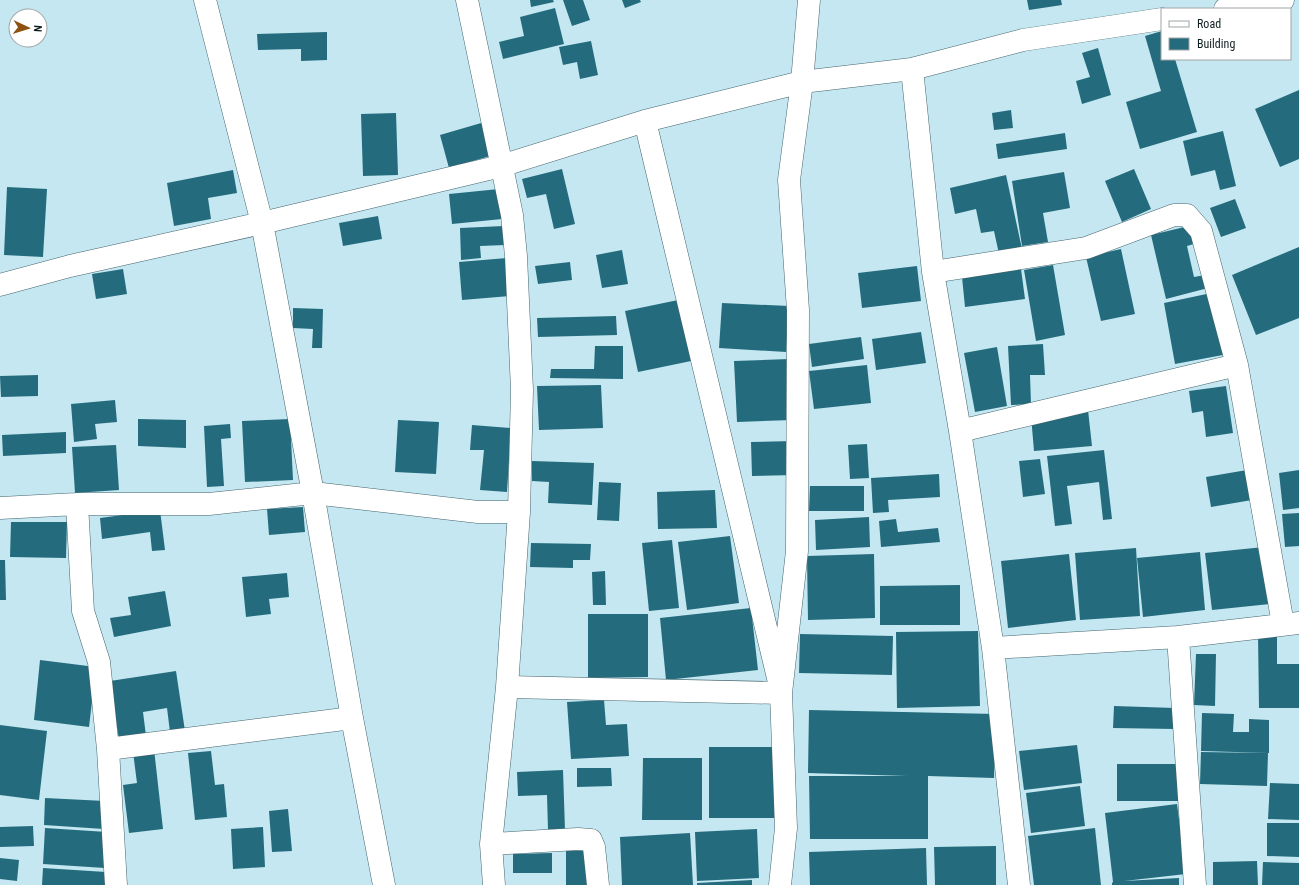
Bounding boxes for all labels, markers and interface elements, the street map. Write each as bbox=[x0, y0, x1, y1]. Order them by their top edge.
north arrow bbox=[8, 8, 48, 48]
legend bbox=[1161, 8, 1291, 60]
text: Road bbox=[1197, 17, 1221, 31]
text: N bbox=[31, 25, 44, 33]
text: Building bbox=[1197, 37, 1235, 51]

